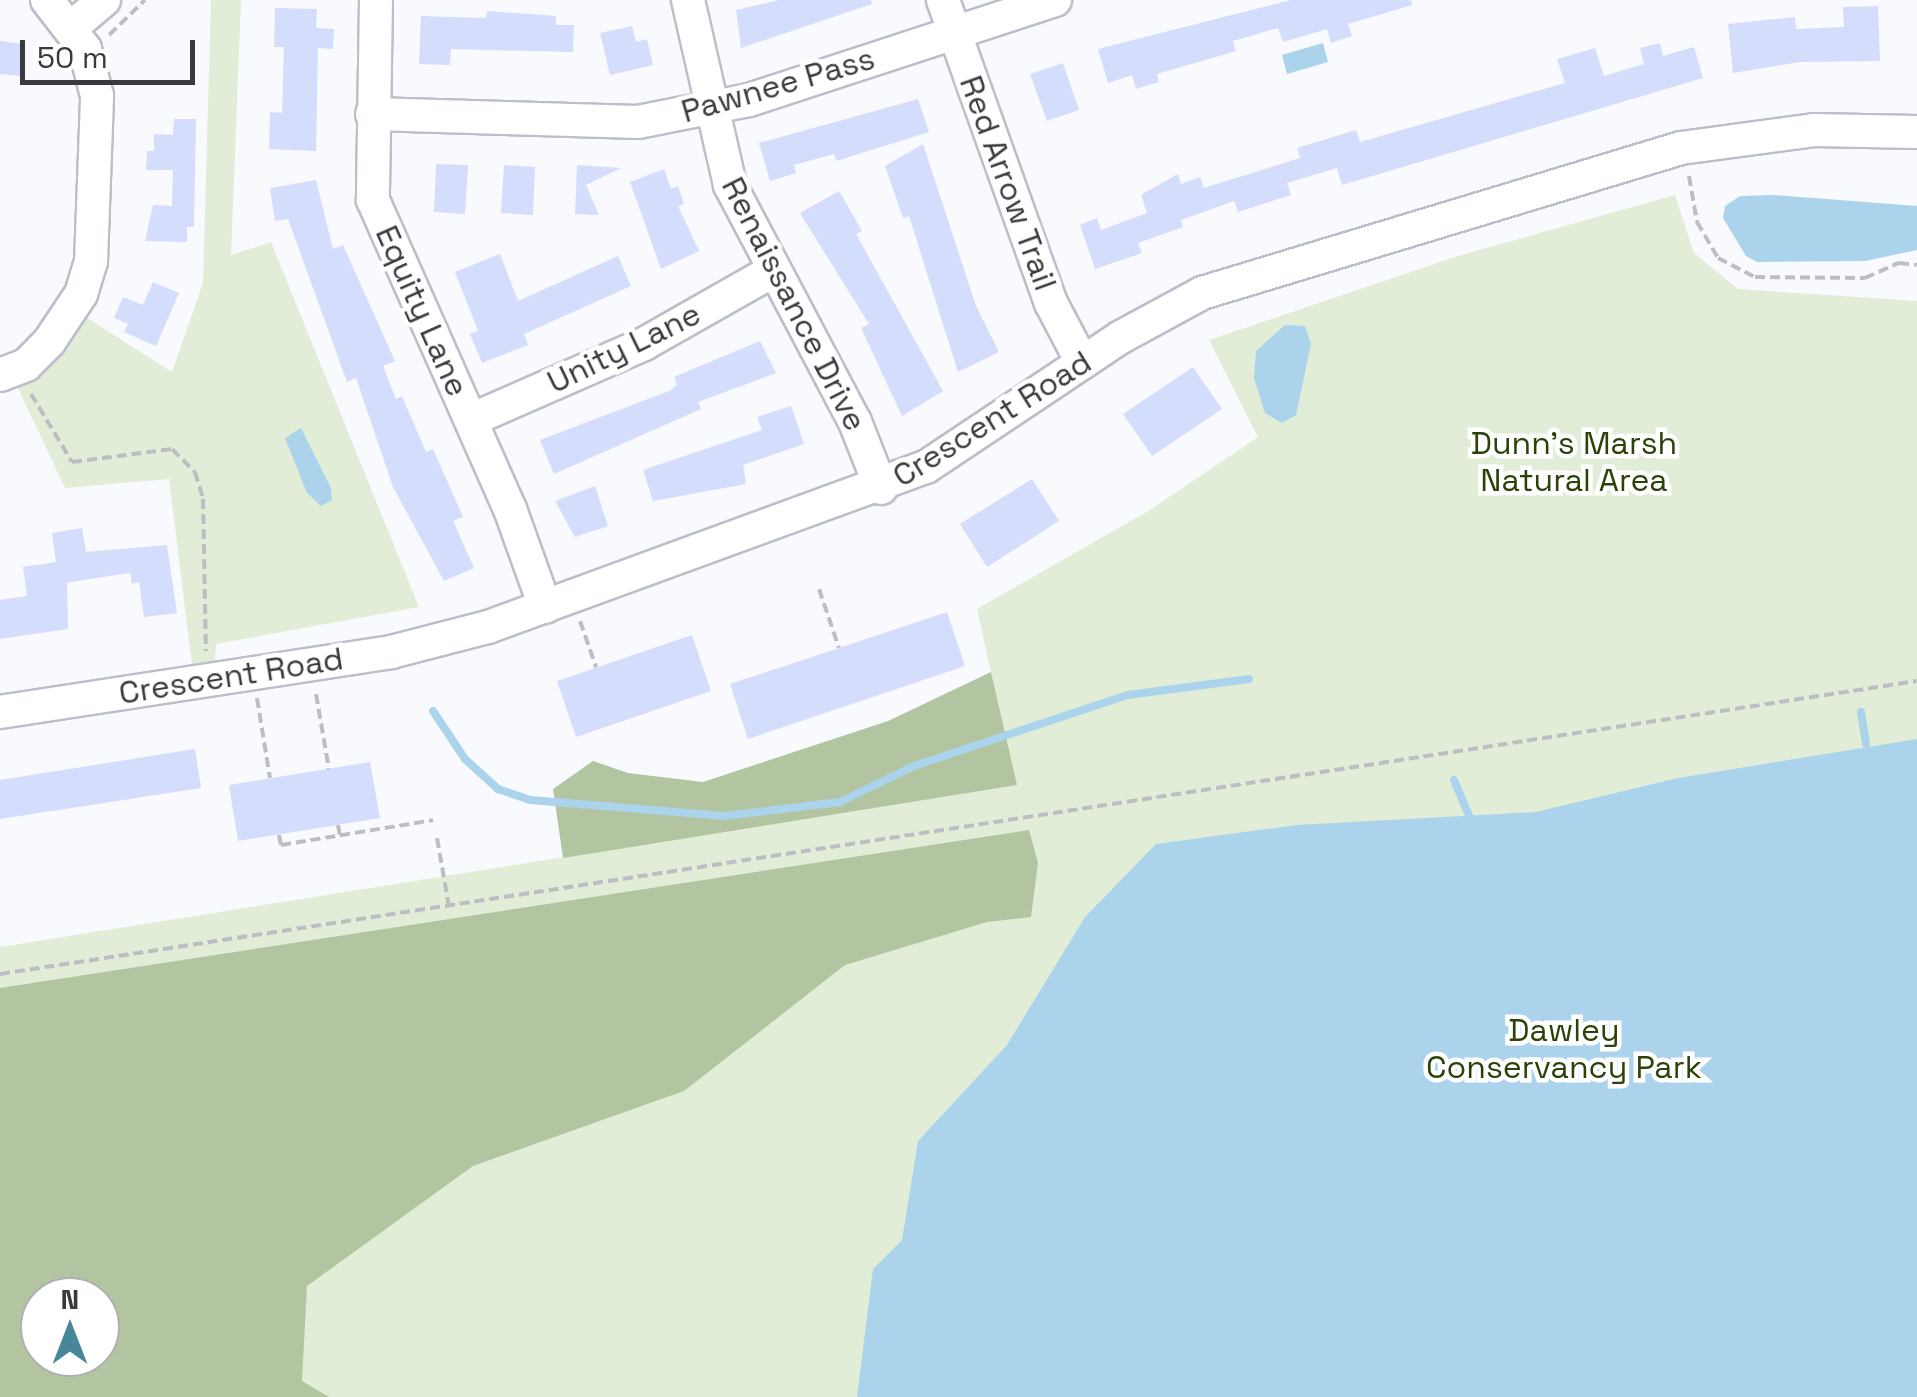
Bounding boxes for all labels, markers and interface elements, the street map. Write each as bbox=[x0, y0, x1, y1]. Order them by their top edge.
scale bar bbox=[25, 20, 200, 82]
text: 50 m bbox=[37, 38, 108, 77]
street label: Pawnee Pass bbox=[677, 39, 879, 131]
street label: Red Arrow Trail bbox=[951, 70, 1065, 296]
street label: Renaissance Drive bbox=[713, 171, 875, 437]
street label: Equity Lane bbox=[367, 220, 477, 402]
street label: Unity Lane bbox=[541, 294, 707, 402]
street label: Crescent Road bbox=[886, 343, 1098, 495]
park label: Dunn's Marsh Natural Area bbox=[1471, 425, 1677, 500]
street label: Crescent Road bbox=[116, 639, 346, 713]
park label: Dawley Conservancy Park bbox=[1426, 1012, 1702, 1087]
north arrow bbox=[20, 1277, 120, 1377]
text: N bbox=[61, 1281, 79, 1317]

